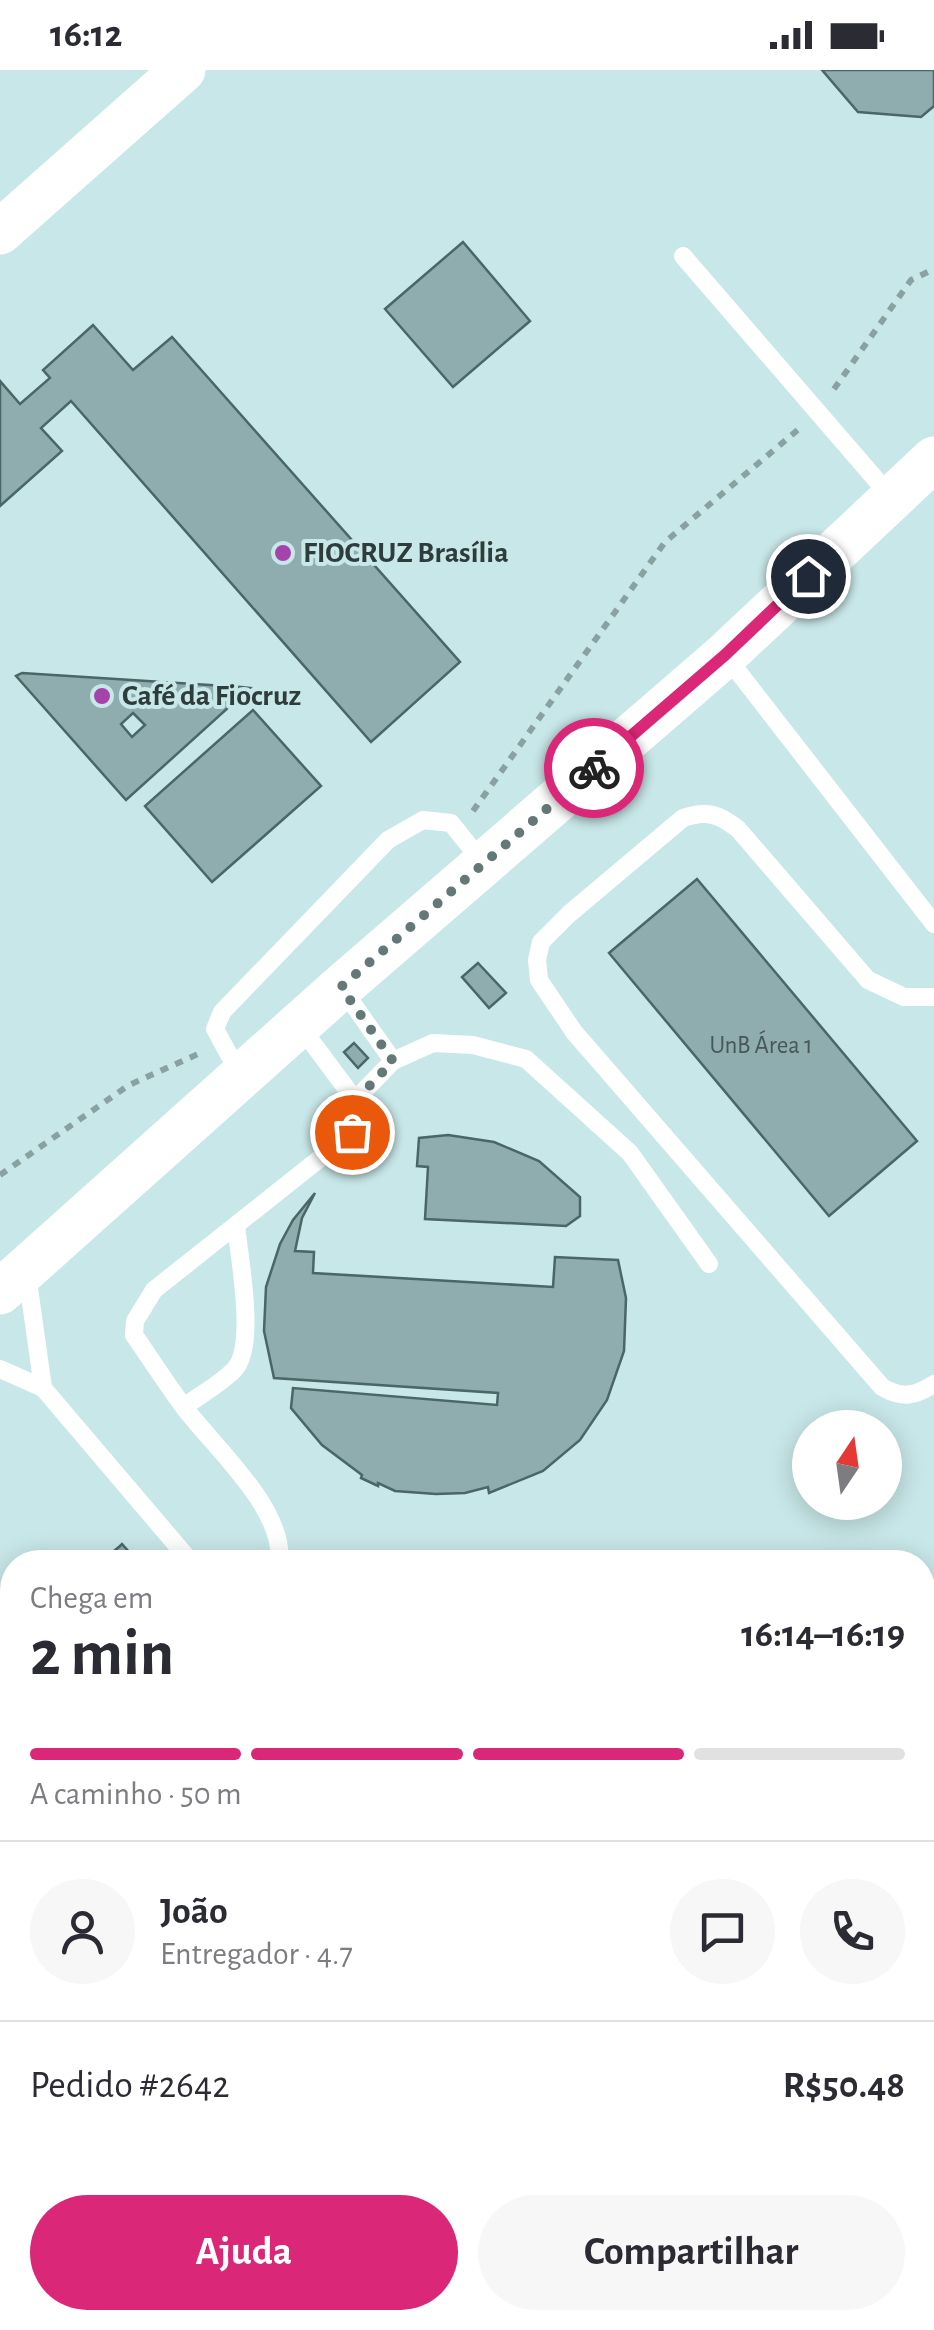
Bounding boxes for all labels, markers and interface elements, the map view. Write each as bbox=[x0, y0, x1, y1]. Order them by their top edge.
text: 16:12 bbox=[50, 16, 122, 54]
pin bbox=[766, 534, 851, 619]
place label: FIOCRUZ Brasília bbox=[303, 538, 509, 568]
marker: FIOCRUZ Brasília bbox=[272, 542, 294, 564]
icon: home bbox=[781, 549, 836, 604]
place label: Café da Fiocruz bbox=[122, 681, 301, 711]
marker: Café da Fiocruz bbox=[91, 685, 113, 707]
courier bbox=[544, 718, 644, 818]
icon: bike bbox=[567, 741, 622, 796]
house number: UnB Área 1 bbox=[709, 1030, 813, 1058]
pin bbox=[310, 1090, 395, 1175]
icon: bag bbox=[325, 1105, 380, 1160]
north arrow bbox=[792, 1410, 902, 1520]
map controls bbox=[792, 1410, 902, 1520]
text: Chega em bbox=[30, 1582, 153, 1614]
text: 16:14–16:19 bbox=[741, 1616, 905, 1654]
text: 2 min bbox=[30, 1622, 174, 1687]
text: A caminho · 50 m bbox=[30, 1778, 242, 1810]
button: person bbox=[30, 1879, 135, 1984]
button: chat bbox=[670, 1879, 775, 1984]
button: phone bbox=[800, 1879, 905, 1984]
text: João bbox=[160, 1893, 228, 1931]
text: Entregador · 4.7 bbox=[160, 1938, 353, 1970]
text: Pedido #2642 bbox=[30, 2067, 230, 2105]
text: R$50.48 bbox=[783, 2067, 905, 2105]
button: Ajuda bbox=[30, 2195, 458, 2310]
button: Compartilhar bbox=[478, 2195, 905, 2310]

